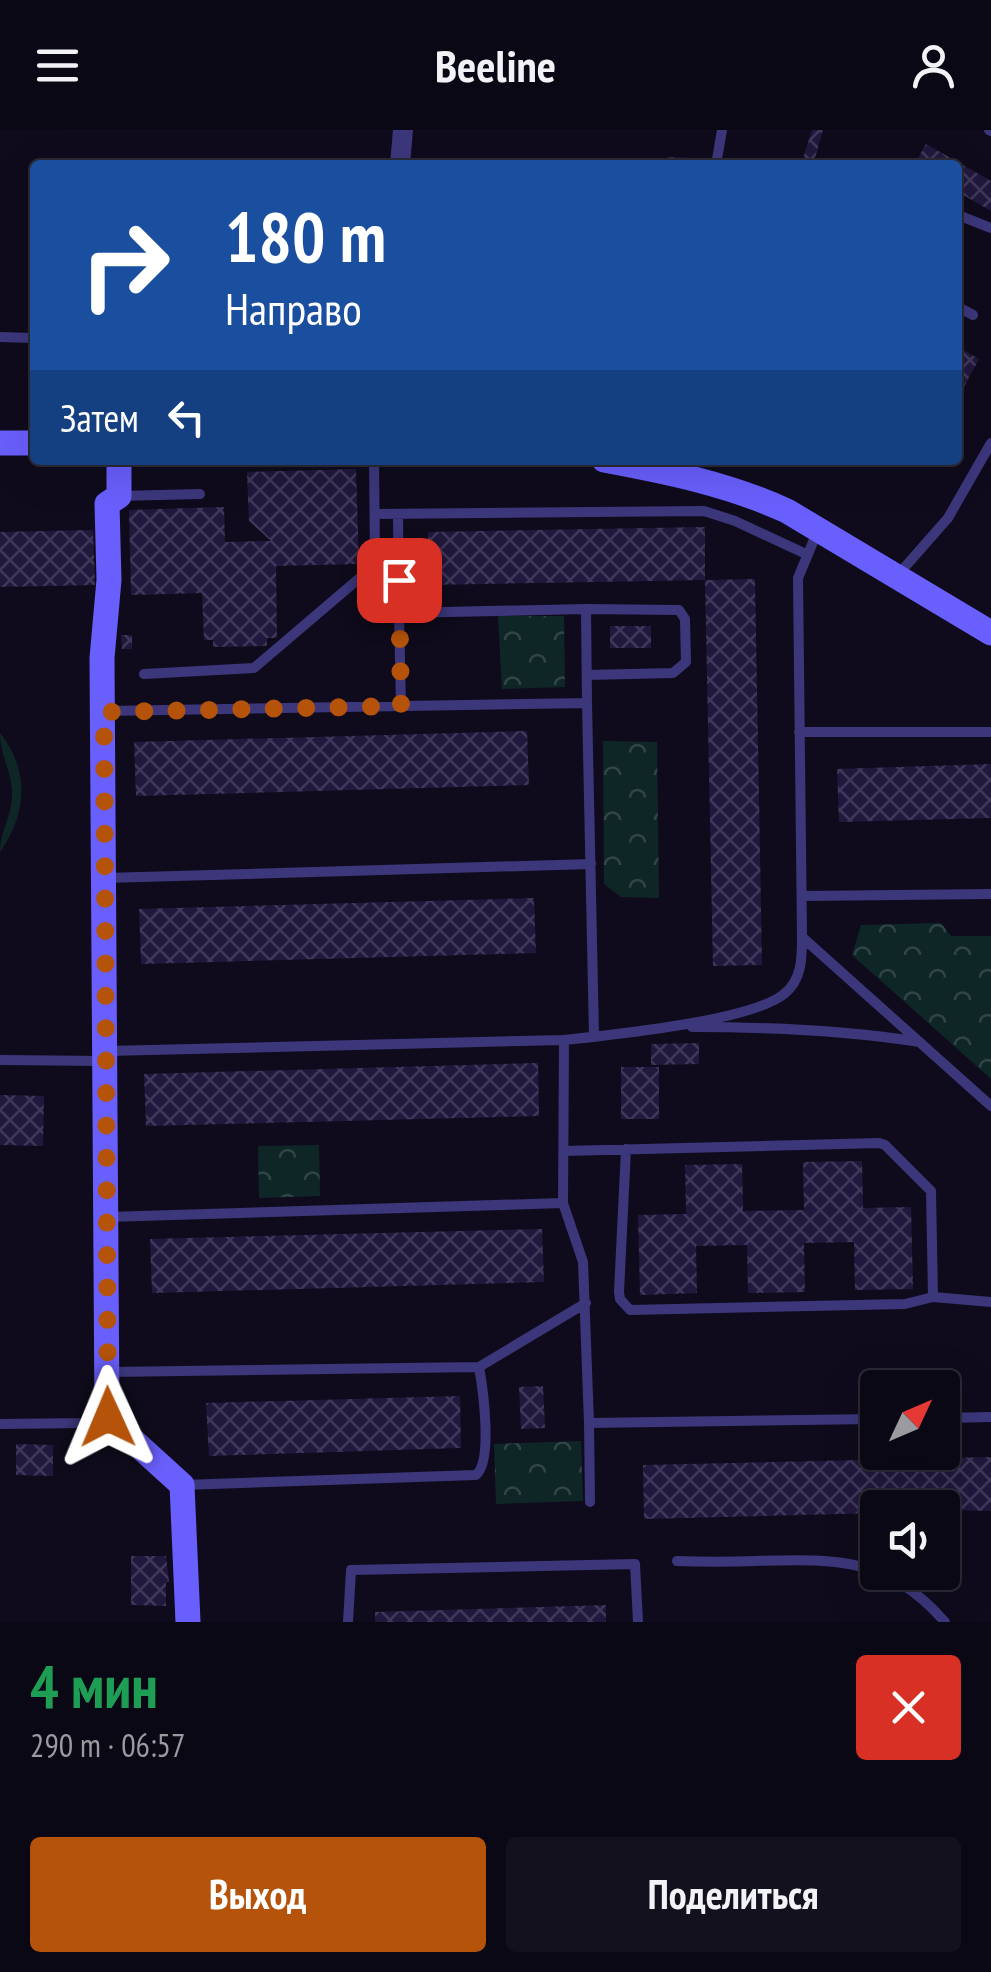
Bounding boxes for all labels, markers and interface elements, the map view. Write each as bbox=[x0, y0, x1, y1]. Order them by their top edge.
text: Beeline bbox=[435, 36, 556, 94]
icon: menu bbox=[30, 38, 85, 93]
icon: person bbox=[906, 38, 961, 93]
text: 180 m bbox=[225, 191, 386, 281]
icon: right bbox=[60, 200, 190, 330]
text: Направо bbox=[225, 279, 362, 337]
icon: left bbox=[159, 390, 214, 445]
text: Затем bbox=[60, 393, 139, 442]
pin bbox=[357, 538, 442, 623]
icon: arrive bbox=[372, 553, 427, 608]
position arrow bbox=[56, 1365, 160, 1469]
north arrow bbox=[860, 1370, 960, 1470]
map controls bbox=[860, 1370, 960, 1590]
button: sound bbox=[860, 1490, 960, 1590]
text: 4 мин bbox=[30, 1647, 158, 1725]
button: close bbox=[856, 1655, 961, 1760]
text: 290 m · 06:57 bbox=[30, 1724, 185, 1766]
button: Выход bbox=[30, 1837, 486, 1952]
button: Поделиться bbox=[506, 1837, 961, 1952]

